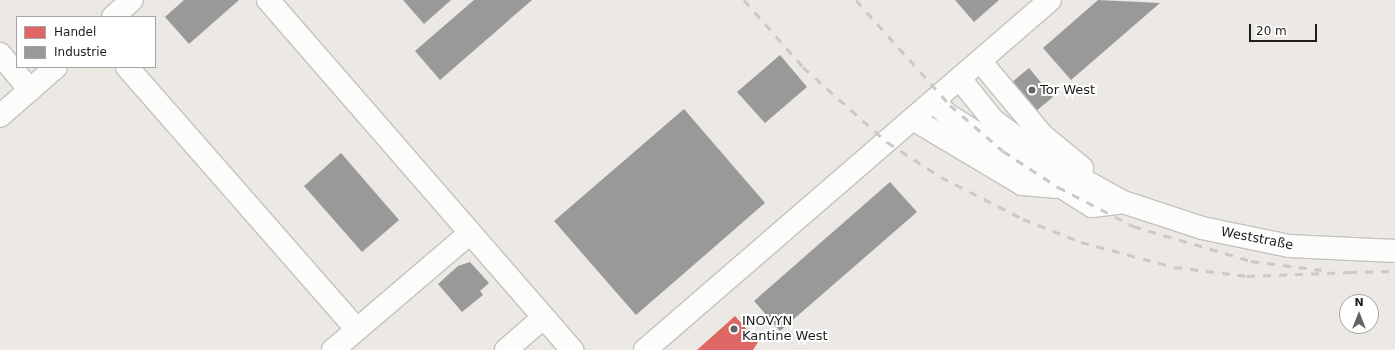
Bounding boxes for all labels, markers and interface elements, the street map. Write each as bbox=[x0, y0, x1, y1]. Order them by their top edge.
legend bbox=[16, 16, 156, 68]
scale bar bbox=[1251, 16, 1319, 42]
text: 20 m bbox=[1256, 24, 1287, 38]
text: Handel bbox=[54, 25, 96, 39]
text: Industrie bbox=[54, 45, 107, 59]
place label: Tor West bbox=[1040, 82, 1095, 98]
marker: Tor West bbox=[1027, 85, 1037, 95]
street label: Weststraße bbox=[1220, 224, 1294, 254]
north arrow bbox=[1339, 294, 1379, 334]
text: N bbox=[1354, 296, 1364, 309]
place label: INOVYN Kantine West bbox=[742, 314, 828, 345]
marker: INOVYN Kantine West bbox=[729, 324, 739, 334]

